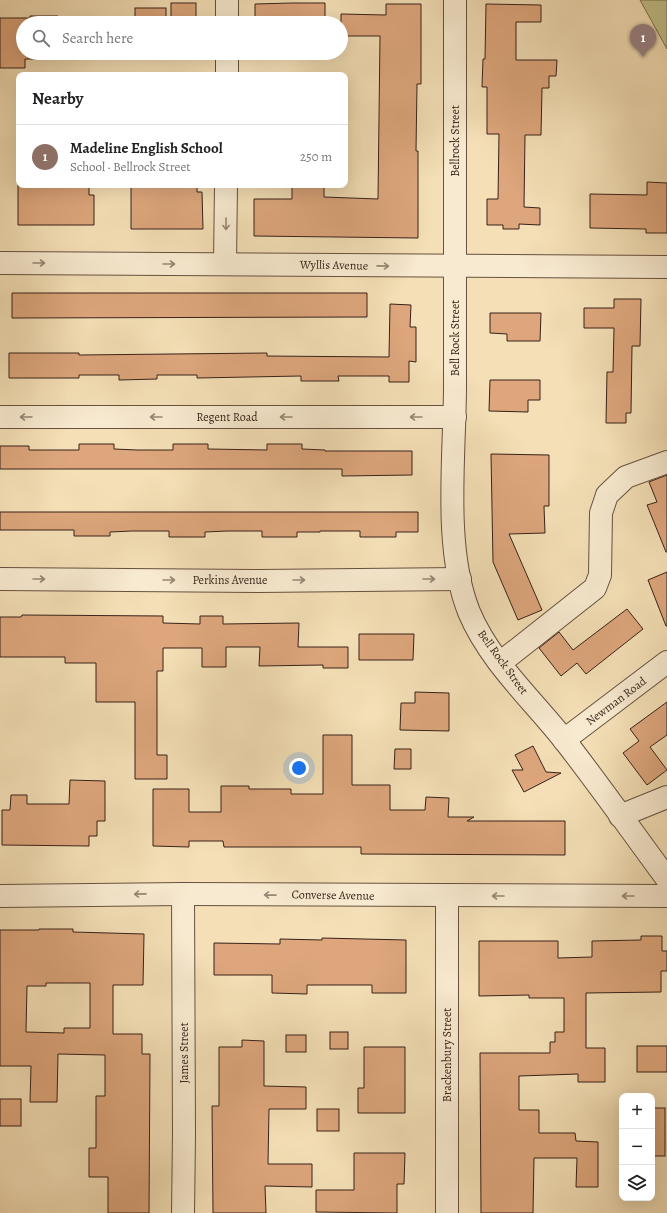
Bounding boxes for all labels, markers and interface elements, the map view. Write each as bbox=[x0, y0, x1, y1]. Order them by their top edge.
search box bbox=[16, 16, 348, 60]
pin: 1 bbox=[630, 24, 656, 57]
icon: search bbox=[30, 27, 52, 49]
text: Search here bbox=[62, 28, 133, 48]
text: Nearby bbox=[32, 87, 83, 110]
street label: Bellrock Street bbox=[447, 105, 463, 177]
text: Madeline English School bbox=[70, 138, 223, 158]
text: 1 bbox=[43, 148, 47, 165]
text: 250 m bbox=[300, 148, 332, 165]
text: School · Bellrock Street bbox=[70, 158, 191, 175]
one-way arrow bbox=[222, 217, 229, 230]
street label: Wyllis Avenue bbox=[299, 256, 368, 274]
one-way arrow bbox=[32, 259, 45, 267]
one-way arrow bbox=[162, 260, 175, 268]
one-way arrow bbox=[376, 262, 389, 270]
street label: Bell Rock Street bbox=[447, 300, 463, 376]
street label: Regent Road bbox=[196, 409, 258, 425]
one-way arrow bbox=[20, 413, 33, 421]
one-way arrow bbox=[150, 413, 163, 421]
one-way arrow bbox=[280, 413, 293, 421]
one-way arrow bbox=[410, 413, 423, 421]
street label: Perkins Avenue bbox=[193, 572, 267, 588]
one-way arrow bbox=[32, 575, 45, 583]
one-way arrow bbox=[422, 575, 435, 583]
one-way arrow bbox=[162, 576, 175, 584]
one-way arrow bbox=[292, 576, 305, 584]
street label: Bell Rock Street bbox=[474, 626, 532, 698]
street label: Newman Road bbox=[583, 673, 650, 729]
your location bbox=[289, 758, 309, 778]
street label: Converse Avenue bbox=[291, 886, 375, 904]
one-way arrow bbox=[134, 890, 147, 898]
one-way arrow bbox=[264, 891, 277, 899]
one-way arrow bbox=[492, 892, 505, 900]
one-way arrow bbox=[622, 892, 635, 900]
street label: Brackenbury Street bbox=[439, 1008, 455, 1102]
street label: James Street bbox=[176, 1022, 192, 1084]
map controls bbox=[619, 1093, 655, 1201]
button: + bbox=[619, 1093, 655, 1129]
button: − bbox=[619, 1129, 655, 1165]
button: layers bbox=[619, 1165, 655, 1201]

